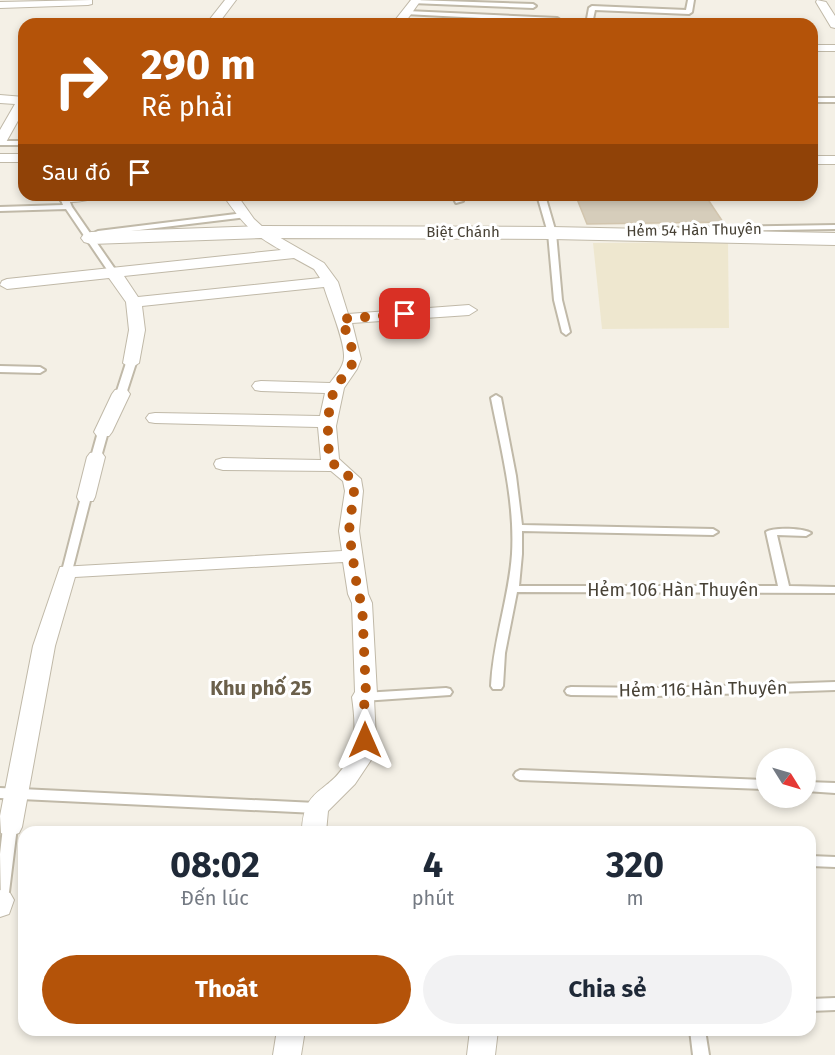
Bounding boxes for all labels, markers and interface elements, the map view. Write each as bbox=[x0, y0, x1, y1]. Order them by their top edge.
text: 290 m bbox=[141, 40, 256, 90]
icon: right bbox=[42, 42, 120, 120]
text: Rẽ phải bbox=[141, 91, 233, 123]
icon: arrive bbox=[123, 156, 156, 189]
text: Sau đó bbox=[42, 159, 111, 186]
street label: Hẻm 54 Hàn Thuyên bbox=[626, 220, 762, 240]
street label: Biệt Chánh bbox=[426, 223, 500, 241]
pin bbox=[379, 288, 430, 339]
icon: arrive bbox=[388, 297, 421, 330]
street label: Hẻm 106 Hàn Thuyên bbox=[587, 579, 759, 601]
district label: Khu phố 25 bbox=[210, 675, 312, 700]
street label: Hẻm 116 Hàn Thuyên bbox=[618, 677, 788, 701]
position arrow bbox=[333, 708, 397, 772]
north arrow bbox=[756, 748, 816, 808]
map controls bbox=[756, 748, 816, 808]
text: 08:02 bbox=[170, 843, 260, 887]
text: 4 bbox=[423, 843, 443, 887]
text: 320 bbox=[606, 843, 664, 887]
text: Đến lúc bbox=[181, 886, 249, 910]
text: phút bbox=[412, 886, 454, 910]
text: m bbox=[627, 886, 644, 910]
button: Thoát bbox=[42, 955, 411, 1024]
button: Chia sẻ bbox=[423, 955, 792, 1024]

